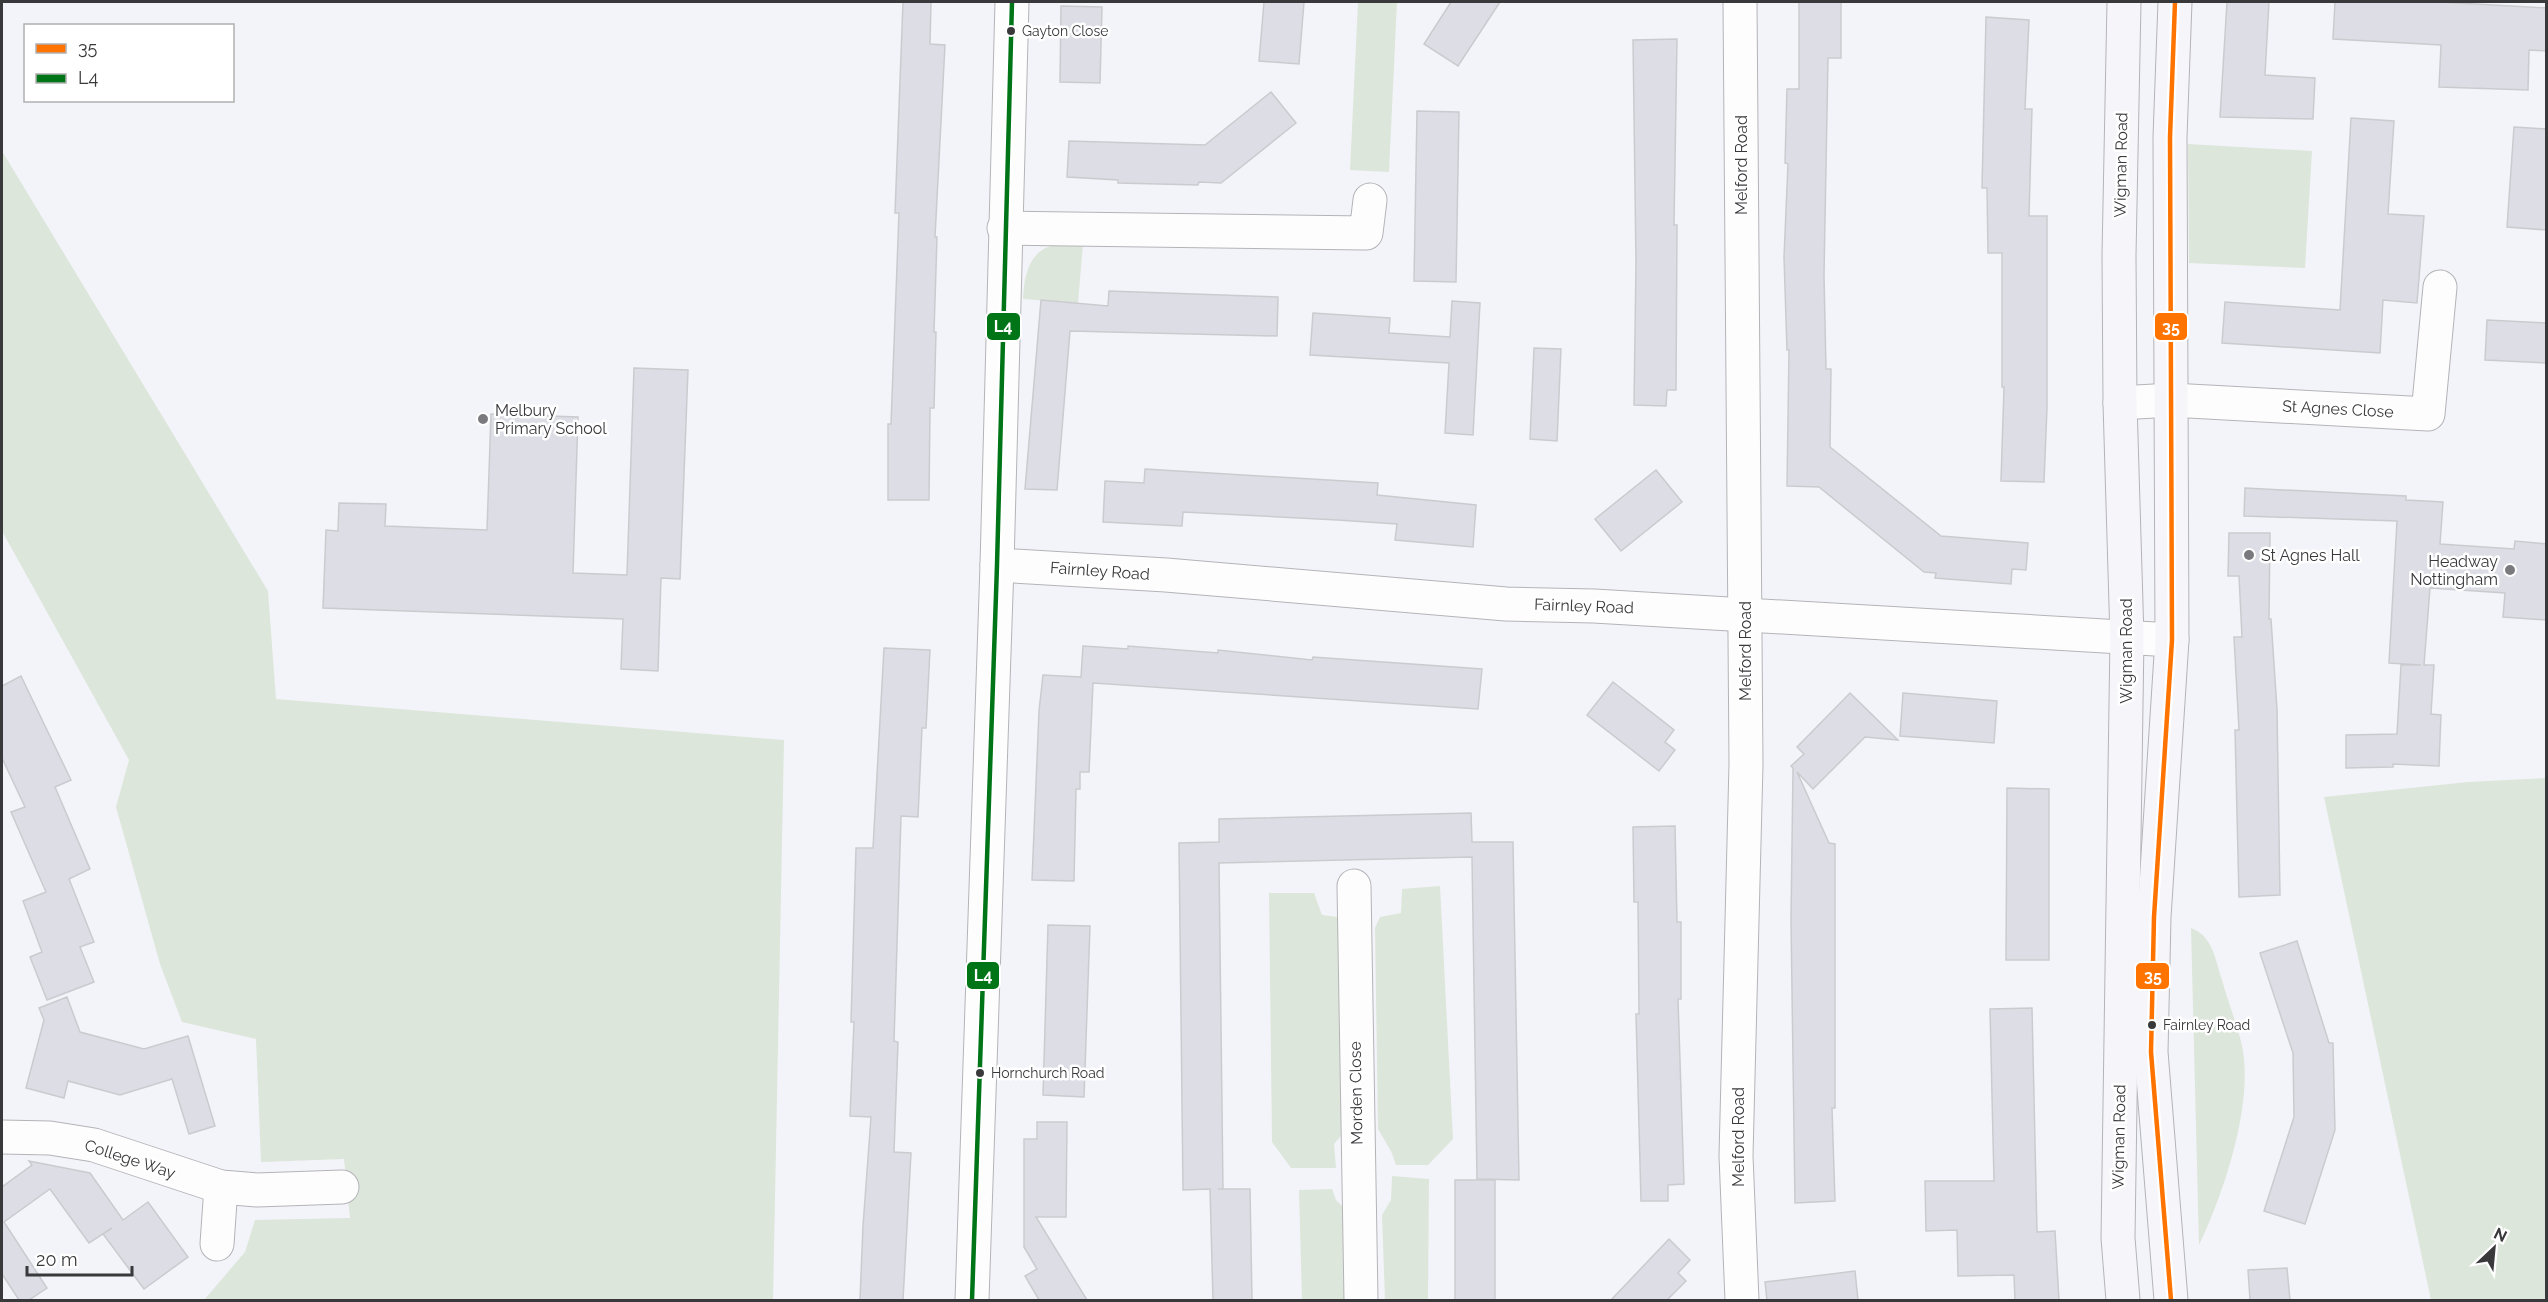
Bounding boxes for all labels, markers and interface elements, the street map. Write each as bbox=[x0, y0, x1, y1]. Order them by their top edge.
place label: Gayton Close bbox=[1022, 23, 1108, 39]
legend bbox=[24, 24, 234, 102]
marker: Gayton Close bbox=[1005, 25, 1017, 37]
text: 35 bbox=[78, 37, 98, 58]
text: L4 bbox=[78, 67, 98, 88]
street label: Wigman Road bbox=[2111, 112, 2131, 218]
street label: Melford Road bbox=[1732, 115, 1751, 215]
line badge: L4 bbox=[986, 312, 1021, 341]
line badge: 35 bbox=[2154, 312, 2188, 341]
text: L4 bbox=[994, 317, 1012, 336]
text: 35 bbox=[2162, 318, 2180, 337]
street label: St Agnes Close bbox=[2282, 397, 2394, 421]
place label: Melbury Primary School bbox=[495, 401, 607, 438]
marker: Melbury Primary School bbox=[476, 412, 490, 426]
place label: St Agnes Hall bbox=[2261, 546, 2360, 565]
marker: St Agnes Hall bbox=[2242, 548, 2256, 562]
place label: Headway Nottingham bbox=[2410, 552, 2498, 589]
street label: Fairnley Road bbox=[1050, 558, 1150, 584]
marker: Headway Nottingham bbox=[2503, 563, 2517, 577]
street label: Fairnley Road bbox=[1534, 595, 1634, 617]
street label: Wigman Road bbox=[2117, 598, 2136, 704]
street label: Melford Road bbox=[1736, 601, 1755, 701]
line badge: L4 bbox=[966, 961, 1000, 990]
line badge: 35 bbox=[2135, 962, 2170, 990]
text: L4 bbox=[974, 966, 992, 985]
text: 35 bbox=[2144, 967, 2162, 986]
place label: Fairnley Road bbox=[2163, 1017, 2250, 1033]
marker: Fairnley Road bbox=[2146, 1019, 2158, 1031]
street label: Morden Close bbox=[1346, 1041, 1366, 1145]
place label: Hornchurch Road bbox=[991, 1065, 1104, 1081]
marker: Hornchurch Road bbox=[974, 1067, 986, 1079]
street label: Wigman Road bbox=[2109, 1084, 2129, 1190]
street label: Melford Road bbox=[1729, 1087, 1748, 1187]
street label: College Way bbox=[82, 1135, 178, 1183]
north arrow bbox=[2464, 1218, 2524, 1278]
text: N bbox=[2491, 1224, 2510, 1246]
scale bar bbox=[27, 1239, 132, 1277]
text: 20 m bbox=[36, 1249, 78, 1270]

